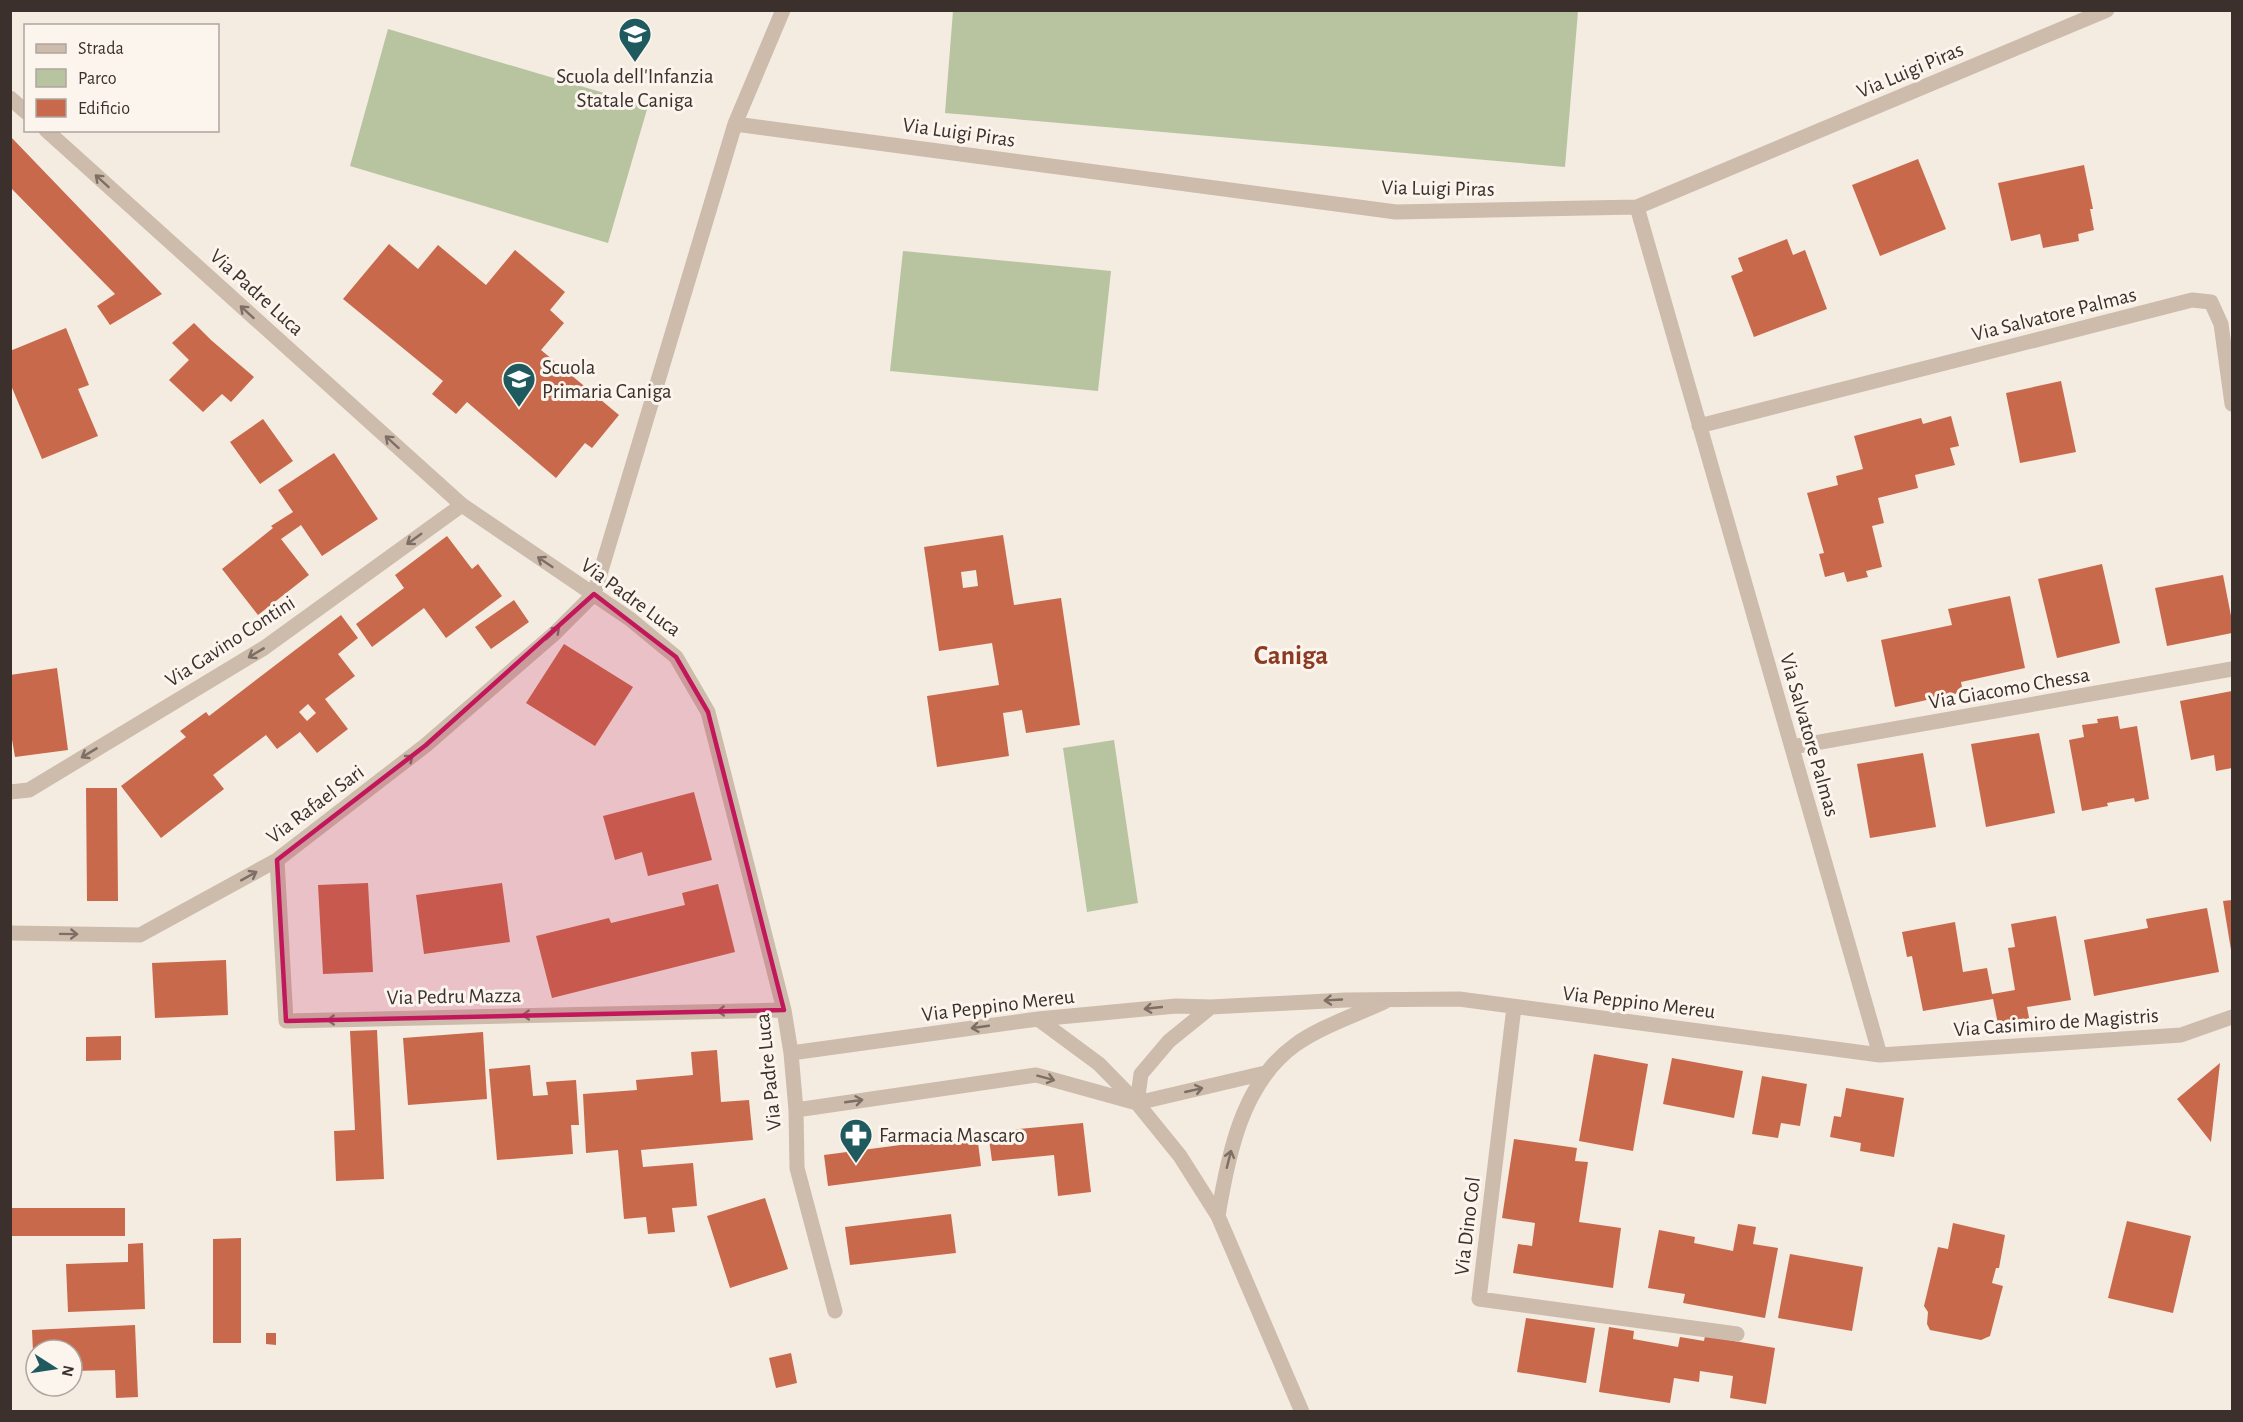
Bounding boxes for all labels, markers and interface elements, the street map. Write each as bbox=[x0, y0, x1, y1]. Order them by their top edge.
school or university icon: Scuola dell'Infanzia Statale Caniga bbox=[617, 16, 653, 63]
legend bbox=[24, 24, 219, 132]
street label: Via Luigi Piras bbox=[1854, 39, 1967, 102]
text: Strada bbox=[78, 40, 124, 58]
place label: Scuola dell'Infanzia Statale Caniga bbox=[556, 66, 714, 111]
text: Parco bbox=[78, 70, 117, 88]
text: Edificio bbox=[78, 100, 130, 118]
street label: Via Luigi Piras bbox=[901, 114, 1017, 151]
one-way arrow bbox=[95, 174, 110, 188]
street label: Via Luigi Piras bbox=[1381, 177, 1495, 200]
street label: Via Padre Luca bbox=[206, 245, 308, 340]
street label: Via Salvatore Palmas bbox=[1970, 284, 2138, 345]
one-way arrow bbox=[240, 305, 255, 319]
place label: Scuola Primaria Caniga bbox=[542, 357, 672, 402]
school or university icon: Scuola Primaria Caniga bbox=[501, 361, 537, 408]
one-way arrow bbox=[385, 435, 400, 449]
one-way arrow bbox=[407, 533, 423, 545]
street label: Via Padre Luca bbox=[577, 554, 685, 641]
one-way arrow bbox=[538, 556, 554, 568]
street label: Via Gavino Contini bbox=[162, 592, 299, 691]
one-way arrow bbox=[546, 626, 561, 640]
district label: Caniga bbox=[1254, 642, 1328, 669]
one-way arrow bbox=[248, 647, 265, 659]
street label: Via Salvatore Palmas bbox=[1776, 651, 1843, 819]
street label: Via Giacomo Chessa bbox=[1927, 664, 2091, 713]
one-way arrow bbox=[81, 747, 98, 759]
one-way arrow bbox=[398, 754, 414, 767]
street label: Via Rafael Sari bbox=[263, 761, 368, 848]
one-way arrow bbox=[240, 870, 257, 882]
one-way arrow bbox=[58, 928, 78, 940]
street label: Via Peppino Mereu bbox=[1561, 983, 1717, 1022]
street label: Via Pedru Mazza bbox=[386, 985, 522, 1008]
street label: Via Peppino Mereu bbox=[920, 986, 1076, 1025]
one-way arrow bbox=[1323, 995, 1343, 1006]
one-way arrow bbox=[1143, 1003, 1163, 1014]
one-way arrow bbox=[716, 1005, 736, 1017]
street label: Via Casimiro de Magistris bbox=[1953, 1005, 2159, 1040]
one-way arrow bbox=[522, 1010, 542, 1021]
street label: Via Padre Luca bbox=[752, 1012, 785, 1132]
one-way arrow bbox=[327, 1014, 347, 1026]
one-way arrow bbox=[971, 1022, 991, 1033]
one-way arrow bbox=[1037, 1073, 1056, 1085]
one-way arrow bbox=[1184, 1083, 1203, 1095]
one-way arrow bbox=[843, 1096, 863, 1107]
pharmacy icon: Farmacia Mascaro bbox=[838, 1117, 874, 1164]
place label: Farmacia Mascaro bbox=[879, 1125, 1025, 1146]
one-way arrow bbox=[1224, 1149, 1236, 1168]
street label: Via Dino Col bbox=[1451, 1175, 1484, 1277]
north arrow bbox=[24, 1338, 84, 1398]
text: N bbox=[59, 1364, 77, 1378]

